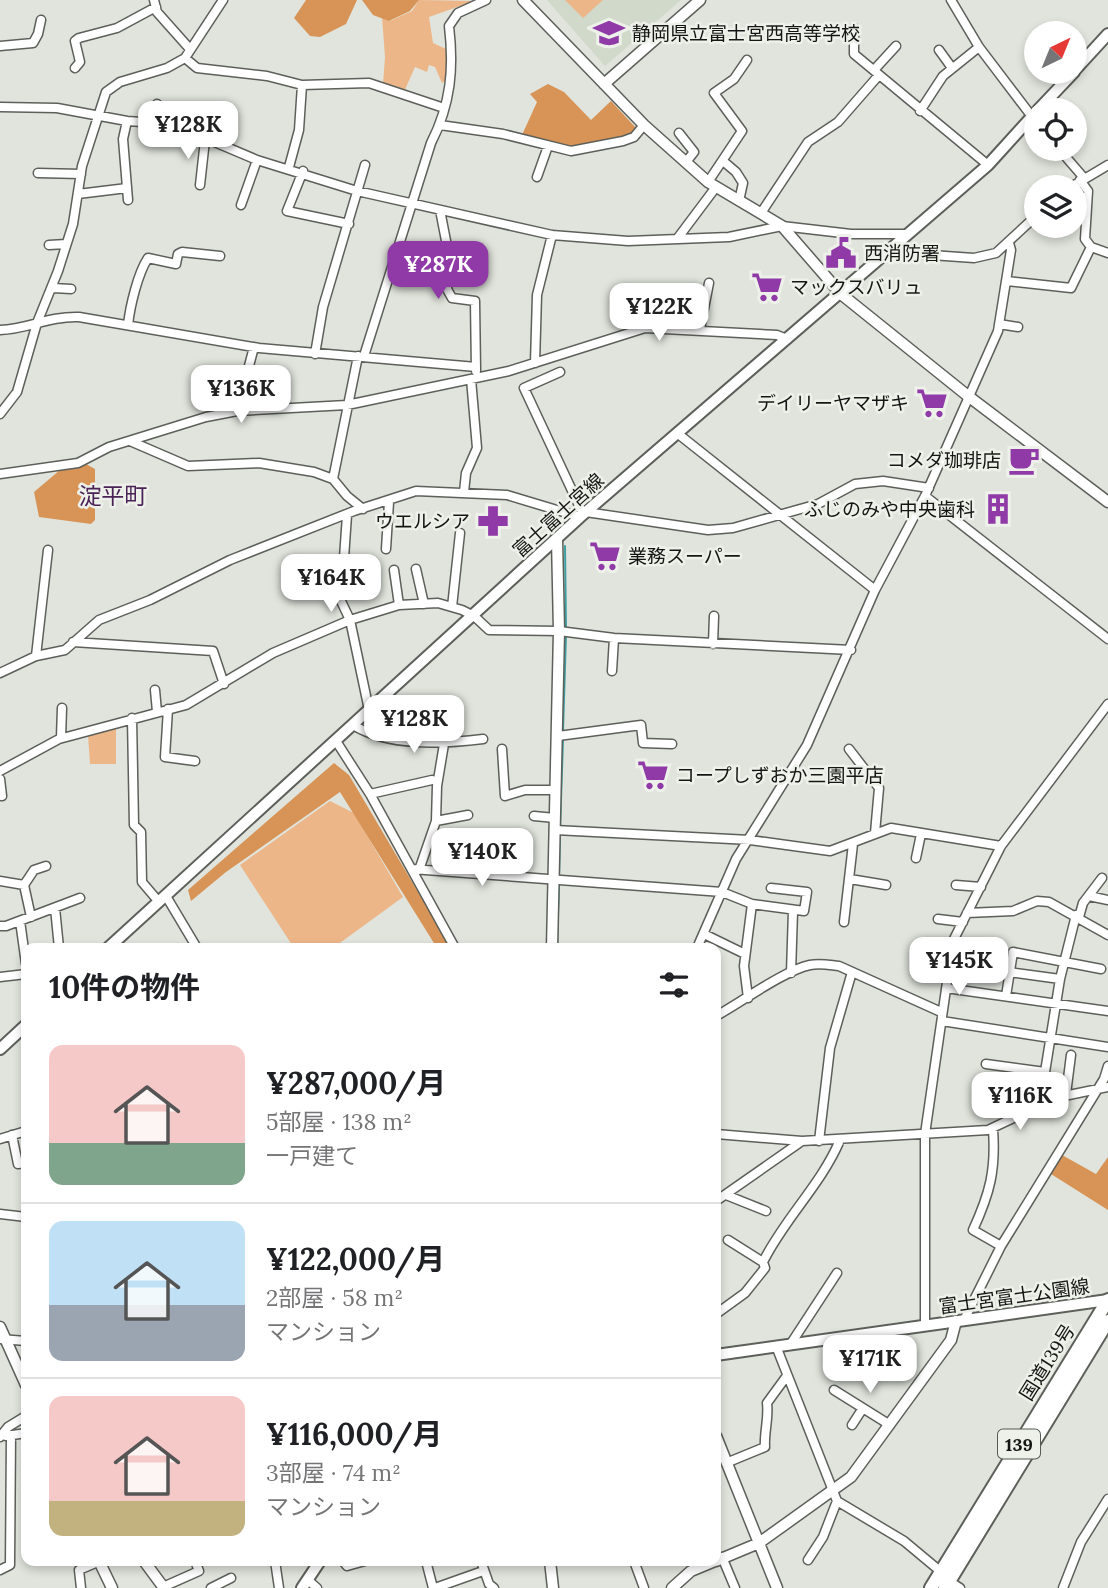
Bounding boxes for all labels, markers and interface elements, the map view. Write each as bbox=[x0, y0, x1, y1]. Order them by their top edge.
school or university icon: 静岡県立富士宮西高等学校 bbox=[592, 16, 626, 50]
place label: 静岡県立富士宮西高等学校 bbox=[632, 21, 860, 45]
north arrow bbox=[1024, 21, 1087, 84]
map controls bbox=[1024, 21, 1087, 238]
button: locate bbox=[1024, 98, 1087, 161]
pin: ¥128K bbox=[139, 102, 237, 161]
text: ¥128K bbox=[154, 109, 222, 138]
button: layers bbox=[1024, 175, 1087, 238]
public building icon: 西消防署 bbox=[824, 236, 858, 270]
place label: 西消防署 bbox=[864, 241, 940, 265]
pin: ¥287K bbox=[389, 242, 487, 301]
text: ¥287K bbox=[403, 249, 473, 278]
supermarket icon: マックスバリュ bbox=[750, 270, 784, 304]
place label: マックスバリュ bbox=[790, 275, 922, 299]
pin: ¥122K bbox=[610, 284, 708, 343]
text: ¥122K bbox=[626, 291, 692, 320]
pin: ¥136K bbox=[192, 366, 290, 425]
text: ¥136K bbox=[207, 373, 275, 402]
supermarket icon: デイリーヤマザキ bbox=[915, 386, 949, 420]
place label: デイリーヤマザキ bbox=[757, 391, 909, 415]
cafe icon: コメダ珈琲店 bbox=[1007, 443, 1041, 477]
place label: コメダ珈琲店 bbox=[887, 448, 1001, 472]
street label: 富士富士宮線 bbox=[508, 468, 608, 562]
district label: 淀平町 bbox=[79, 481, 148, 510]
building icon: ふじのみや中央歯科 bbox=[981, 492, 1015, 526]
place label: ふじのみや中央歯科 bbox=[804, 497, 975, 521]
pharmacy icon: ウエルシア bbox=[476, 504, 510, 538]
place label: ウエルシア bbox=[375, 509, 470, 533]
supermarket icon: 業務スーパー bbox=[588, 539, 622, 573]
place label: 業務スーパー bbox=[628, 544, 742, 568]
pin: ¥164K bbox=[282, 554, 380, 614]
text: ¥164K bbox=[297, 562, 365, 591]
pin: ¥128K bbox=[365, 696, 463, 755]
text: ¥128K bbox=[380, 703, 448, 732]
supermarket icon: コープしずおか三園平店 bbox=[636, 758, 670, 792]
place label: コープしずおか三園平店 bbox=[676, 763, 883, 787]
pin: ¥140K bbox=[433, 828, 531, 888]
text: ¥140K bbox=[447, 836, 517, 865]
pin: ¥145K bbox=[910, 937, 1008, 997]
text: ¥145K bbox=[925, 945, 993, 974]
icon: filters bbox=[655, 966, 693, 1004]
text: 10件の物件 bbox=[49, 968, 200, 1006]
text: ¥287,000/月 bbox=[266, 1064, 446, 1102]
pin: ¥116K bbox=[971, 1072, 1069, 1132]
icon: home bbox=[105, 1073, 189, 1157]
text: ¥116K bbox=[988, 1080, 1052, 1109]
text: 5部屋 · 138 m² bbox=[266, 1107, 412, 1136]
text: 一戸建て bbox=[266, 1141, 358, 1170]
text: ¥122,000/月 bbox=[266, 1240, 445, 1278]
icon: home bbox=[105, 1249, 189, 1333]
street label: 富士宮富士公園線 bbox=[937, 1274, 1091, 1318]
text: 2部屋 · 58 m² bbox=[266, 1283, 403, 1312]
text: マンション bbox=[266, 1317, 381, 1346]
street label: 国道139号 bbox=[1014, 1319, 1080, 1405]
pin: ¥171K bbox=[821, 1336, 919, 1395]
text: ¥171K bbox=[839, 1343, 901, 1372]
text: ¥116,000/月 bbox=[266, 1415, 443, 1453]
icon: home bbox=[105, 1424, 189, 1508]
road number: 139 bbox=[998, 1429, 1040, 1458]
text: 3部屋 · 74 m² bbox=[266, 1458, 401, 1487]
text: マンション bbox=[266, 1492, 381, 1521]

